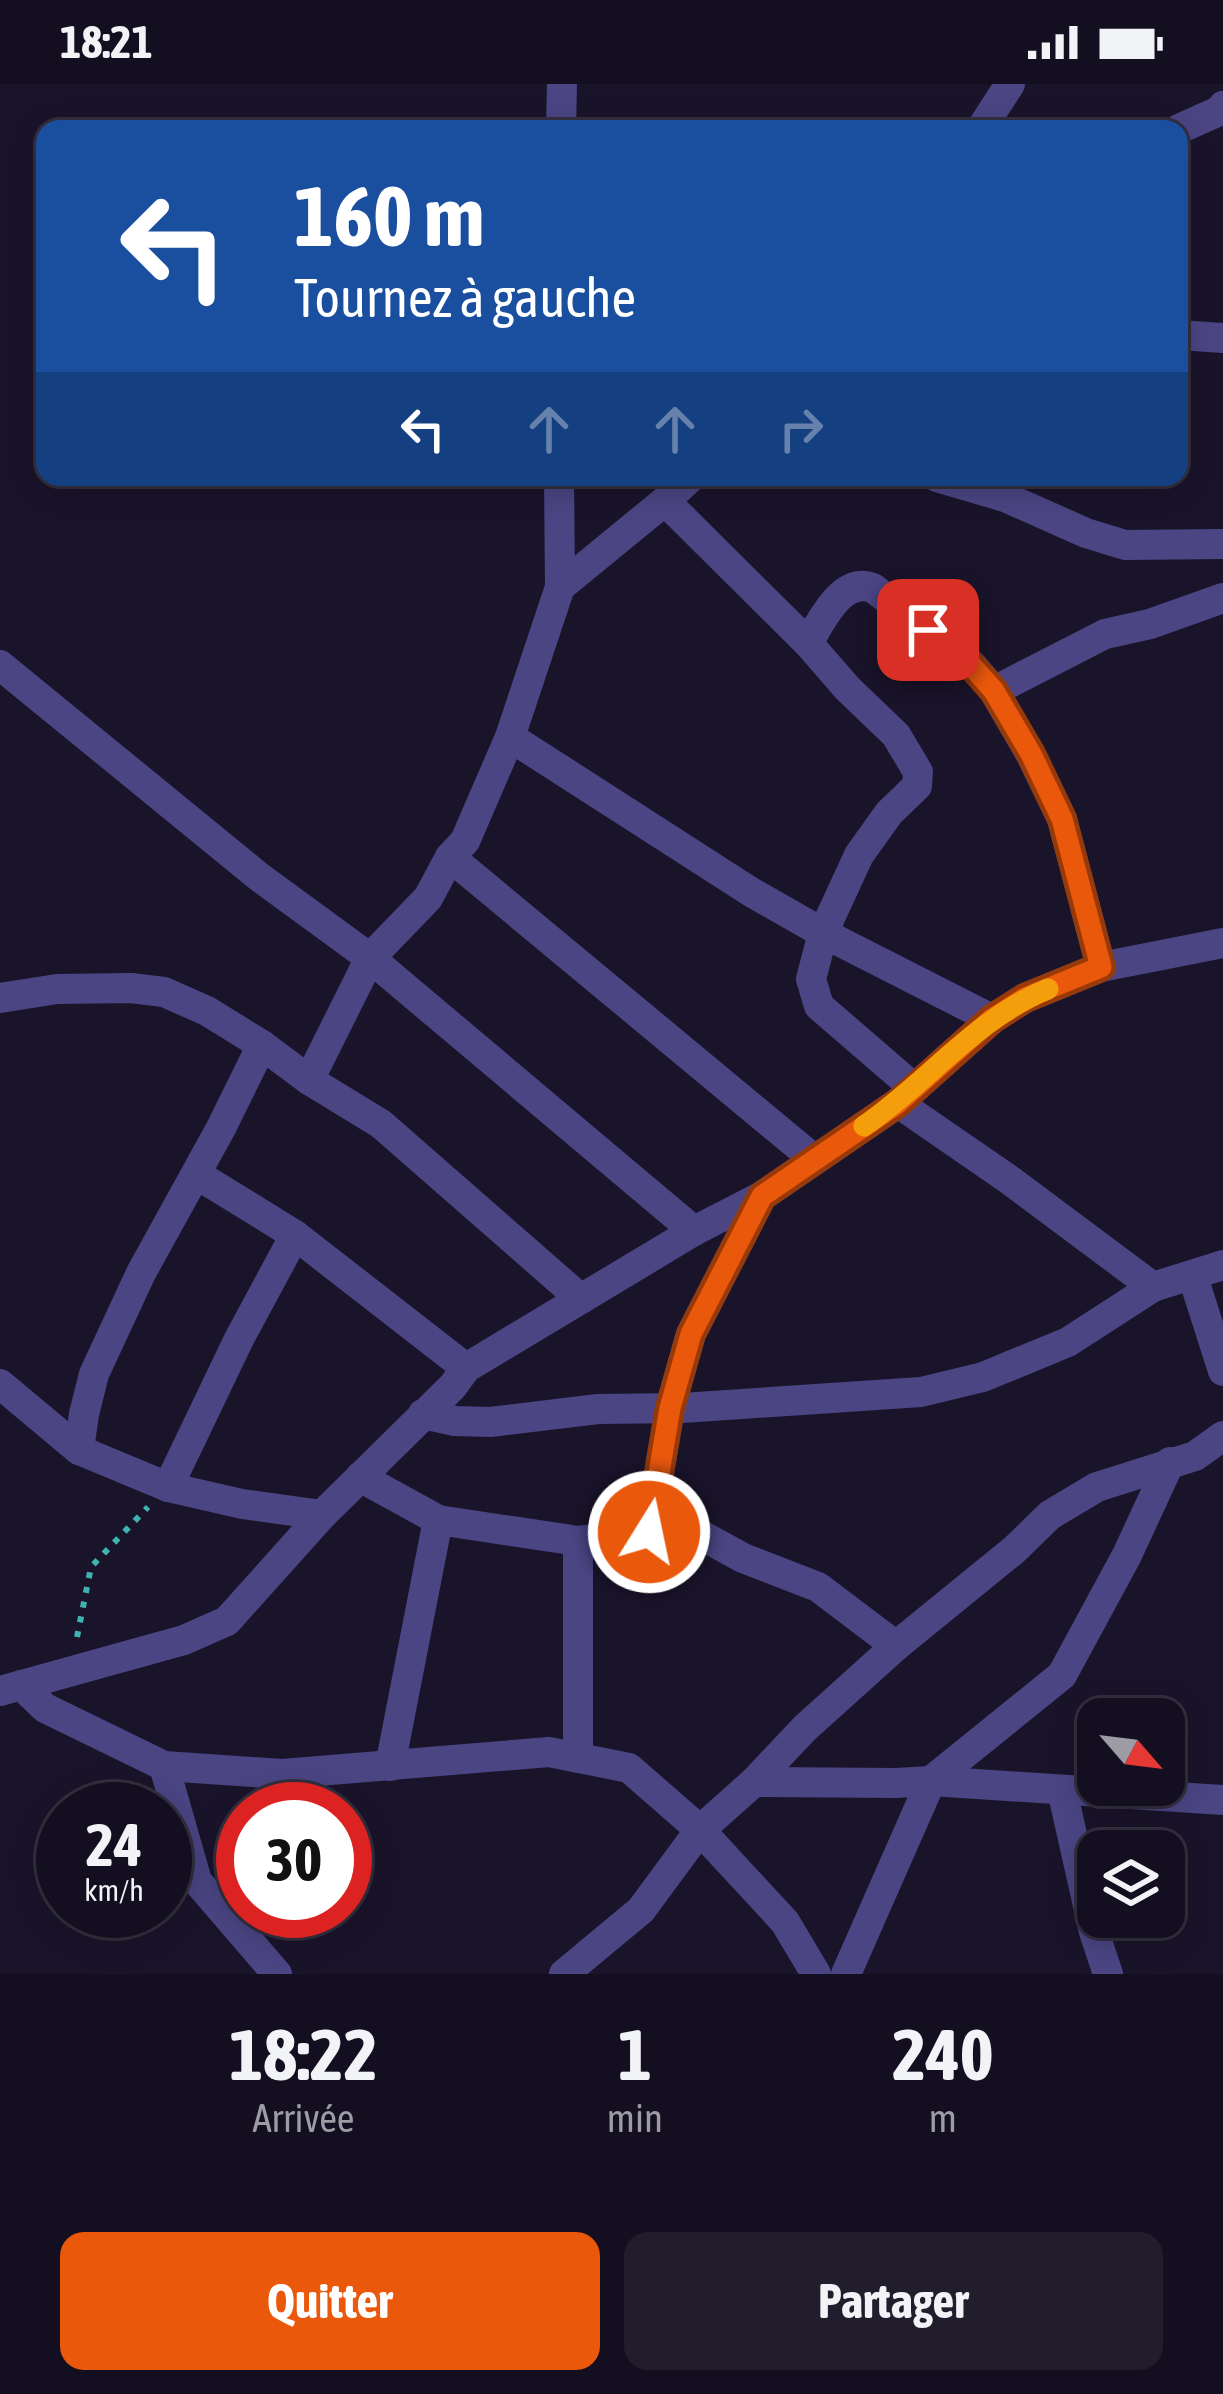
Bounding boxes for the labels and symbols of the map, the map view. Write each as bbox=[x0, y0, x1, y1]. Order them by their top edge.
pin bbox=[877, 579, 979, 681]
position arrow bbox=[586, 1469, 712, 1595]
north arrow bbox=[1077, 1698, 1185, 1806]
speed limit sign: 30 bbox=[216, 1782, 372, 1938]

